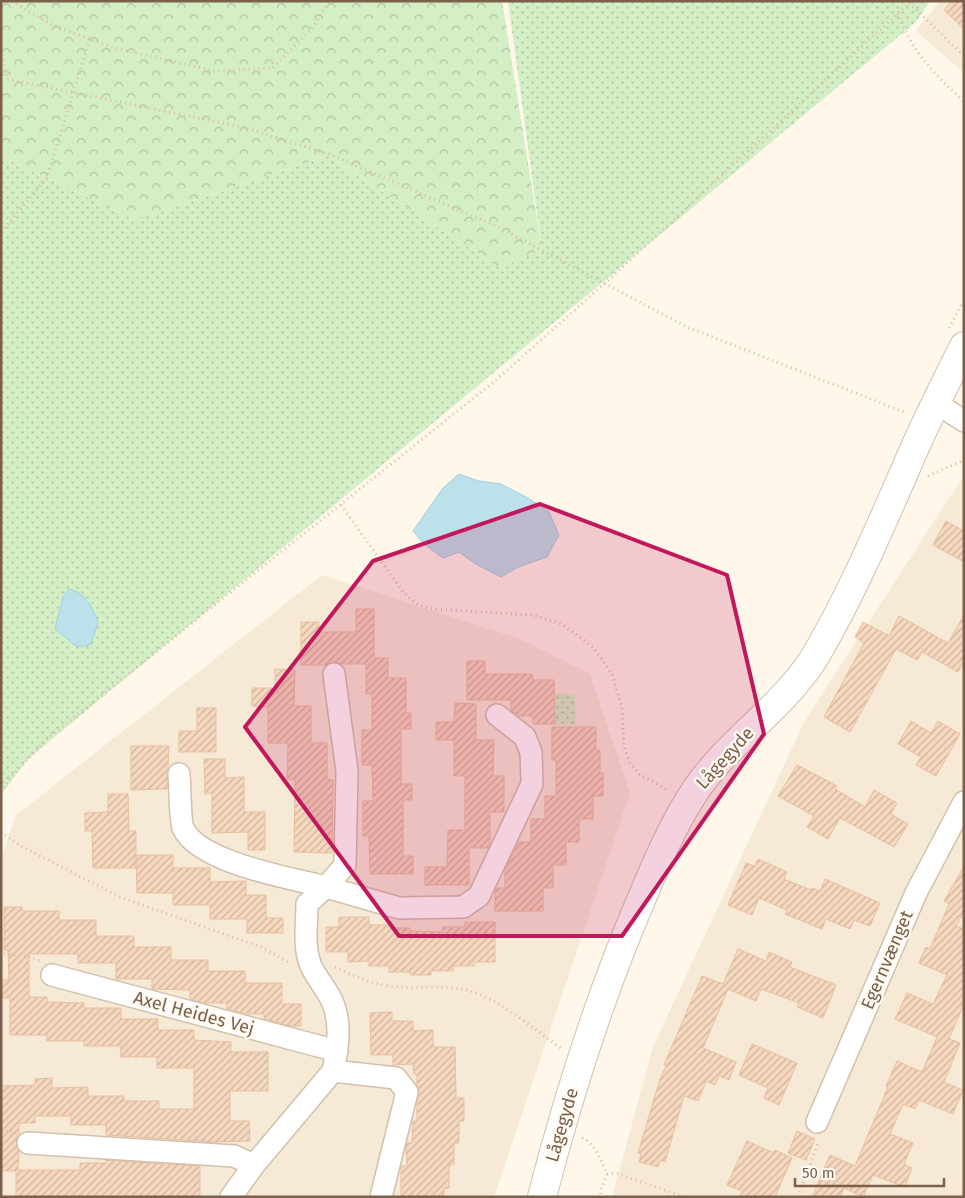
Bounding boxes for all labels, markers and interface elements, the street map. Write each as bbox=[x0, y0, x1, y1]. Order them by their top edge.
street label: Lågegyde bbox=[691, 722, 759, 794]
street label: Egernvænget bbox=[856, 907, 918, 1013]
street label: Axel Heides Vej bbox=[131, 986, 257, 1040]
street label: Lågegyde bbox=[541, 1085, 583, 1165]
scale bar bbox=[795, 1156, 944, 1188]
text: 50 m bbox=[802, 1164, 835, 1182]

